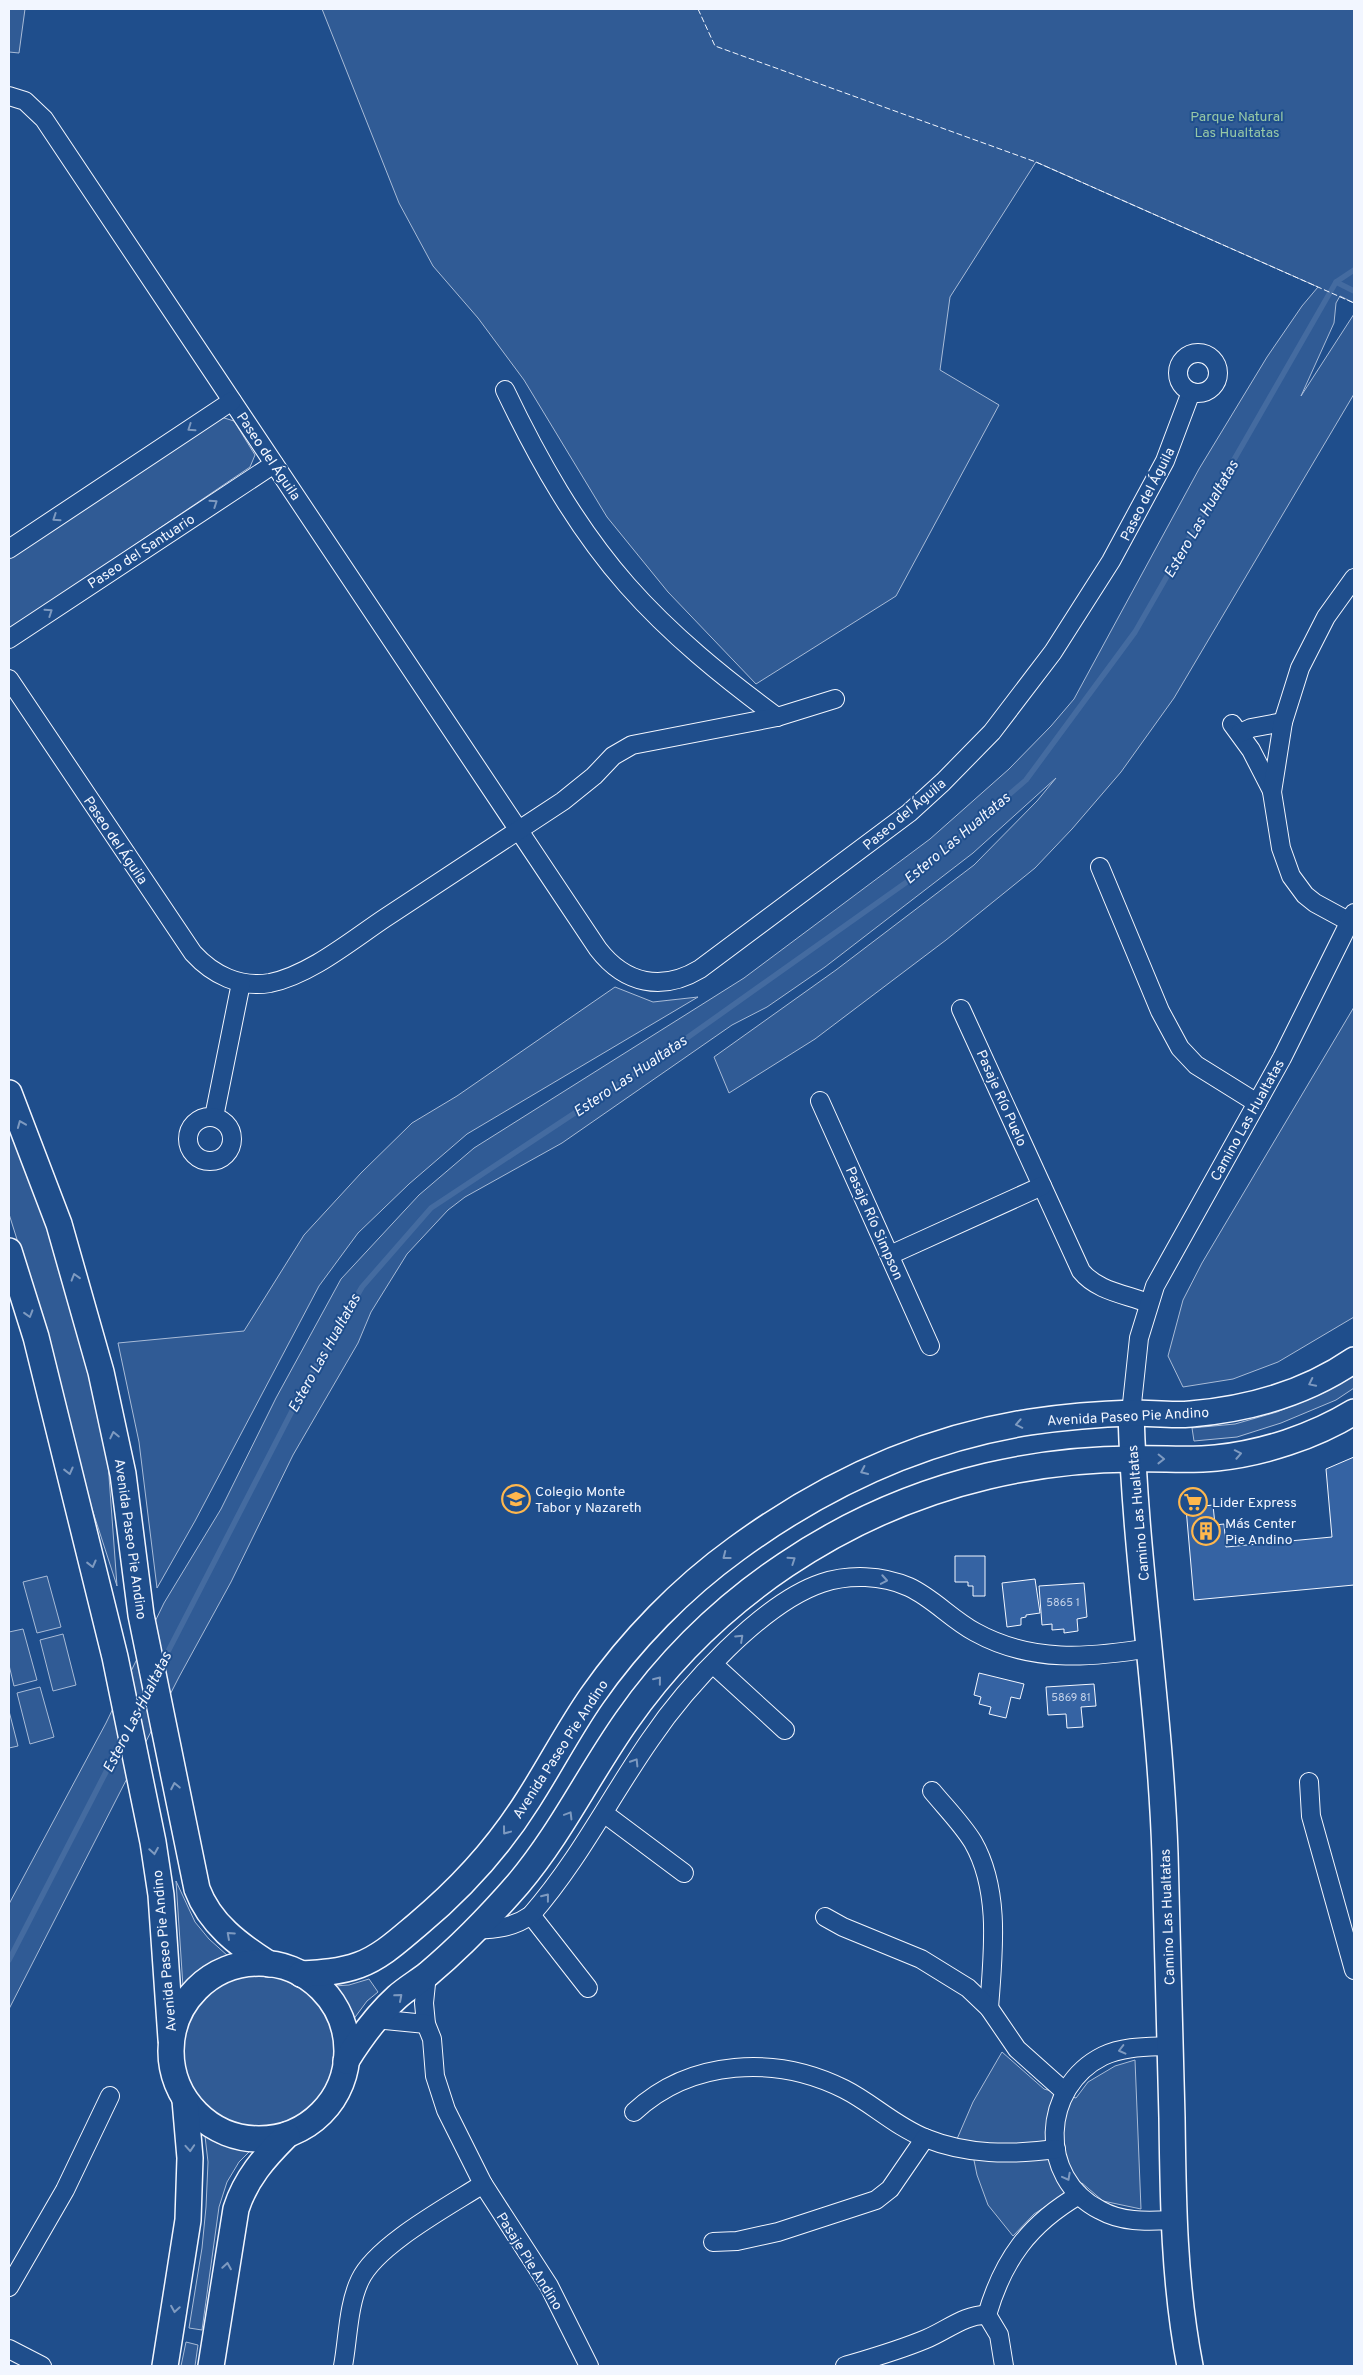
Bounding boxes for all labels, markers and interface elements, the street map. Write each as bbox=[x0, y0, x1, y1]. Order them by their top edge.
park label: Parque Natural Las Hualtatas bbox=[1190, 109, 1284, 142]
street label: Paseo del Águila bbox=[232, 409, 304, 504]
one-way arrow bbox=[188, 422, 197, 431]
street label: Paseo del Águila bbox=[1117, 445, 1179, 544]
water label: Estero Las Hualtatas bbox=[1161, 457, 1244, 582]
one-way arrow bbox=[208, 500, 218, 509]
street label: Paseo del Santuario bbox=[85, 511, 199, 593]
one-way arrow bbox=[52, 512, 62, 521]
one-way arrow bbox=[44, 609, 53, 618]
street label: Paseo del Águila bbox=[860, 775, 950, 855]
water label: Estero Las Hualtatas bbox=[901, 789, 1015, 889]
street label: Paseo del Águila bbox=[79, 793, 151, 888]
water label: Estero Las Hualtatas bbox=[570, 1032, 691, 1122]
street label: Pasaje Río Puelo bbox=[972, 1048, 1030, 1150]
street label: Camino Las Hualtatas bbox=[1208, 1057, 1289, 1185]
one-way arrow bbox=[17, 1121, 27, 1129]
street label: Pasaje Río Simpson bbox=[841, 1164, 906, 1283]
one-way arrow bbox=[71, 1274, 81, 1282]
water label: Estero Las Hualtatas bbox=[285, 1291, 366, 1416]
one-way arrow bbox=[23, 1309, 33, 1318]
one-way arrow bbox=[1308, 1377, 1317, 1388]
street label: Avenida Paseo Pie Andino bbox=[1047, 1405, 1210, 1430]
one-way arrow bbox=[1015, 1418, 1024, 1429]
one-way arrow bbox=[110, 1431, 120, 1440]
street label: Camino Las Hualtatas bbox=[1125, 1444, 1154, 1582]
one-way arrow bbox=[1234, 1449, 1243, 1460]
one-way arrow bbox=[1158, 1454, 1165, 1464]
street label: Avenida Paseo Pie Andino bbox=[110, 1458, 149, 1621]
one-way arrow bbox=[860, 1465, 869, 1476]
one-way arrow bbox=[63, 1467, 74, 1476]
school or university icon: Colegio Monte Tabor y Nazareth bbox=[501, 1484, 531, 1514]
place label: Colegio Monte Tabor y Nazareth bbox=[535, 1484, 642, 1517]
supermarket icon: Lider Express bbox=[1178, 1487, 1208, 1517]
place label: Lider Express bbox=[1212, 1495, 1297, 1512]
building icon: Más Center Pie Andino bbox=[1191, 1516, 1221, 1546]
place label: Más Center Pie Andino bbox=[1225, 1516, 1297, 1549]
one-way arrow bbox=[723, 1551, 732, 1559]
one-way arrow bbox=[786, 1557, 795, 1566]
one-way arrow bbox=[86, 1560, 97, 1569]
one-way arrow bbox=[880, 1574, 889, 1585]
house number: 5865 1 bbox=[1046, 1596, 1080, 1610]
one-way arrow bbox=[734, 1635, 743, 1644]
water label: Estero Las Hualtatas bbox=[100, 1649, 177, 1776]
one-way arrow bbox=[652, 1676, 661, 1685]
street label: Avenida Paseo Pie Andino bbox=[510, 1677, 613, 1823]
house number: 5869 81 bbox=[1051, 1691, 1091, 1705]
one-way arrow bbox=[629, 1758, 639, 1767]
one-way arrow bbox=[171, 1782, 181, 1791]
one-way arrow bbox=[562, 1812, 572, 1821]
one-way arrow bbox=[503, 1825, 511, 1834]
one-way arrow bbox=[149, 1847, 159, 1856]
street label: Camino Las Hualtatas bbox=[1158, 1848, 1179, 1985]
street label: Avenida Paseo Pie Andino bbox=[150, 1869, 181, 2032]
one-way arrow bbox=[540, 1893, 549, 1903]
one-way arrow bbox=[226, 1932, 235, 1941]
one-way arrow bbox=[393, 1993, 402, 2002]
one-way arrow bbox=[1117, 2044, 1126, 2055]
one-way arrow bbox=[184, 2144, 195, 2152]
one-way arrow bbox=[1061, 2172, 1071, 2181]
street label: Pasaje Pie Andino bbox=[492, 2210, 566, 2314]
one-way arrow bbox=[222, 2262, 232, 2271]
one-way arrow bbox=[170, 2305, 180, 2314]

